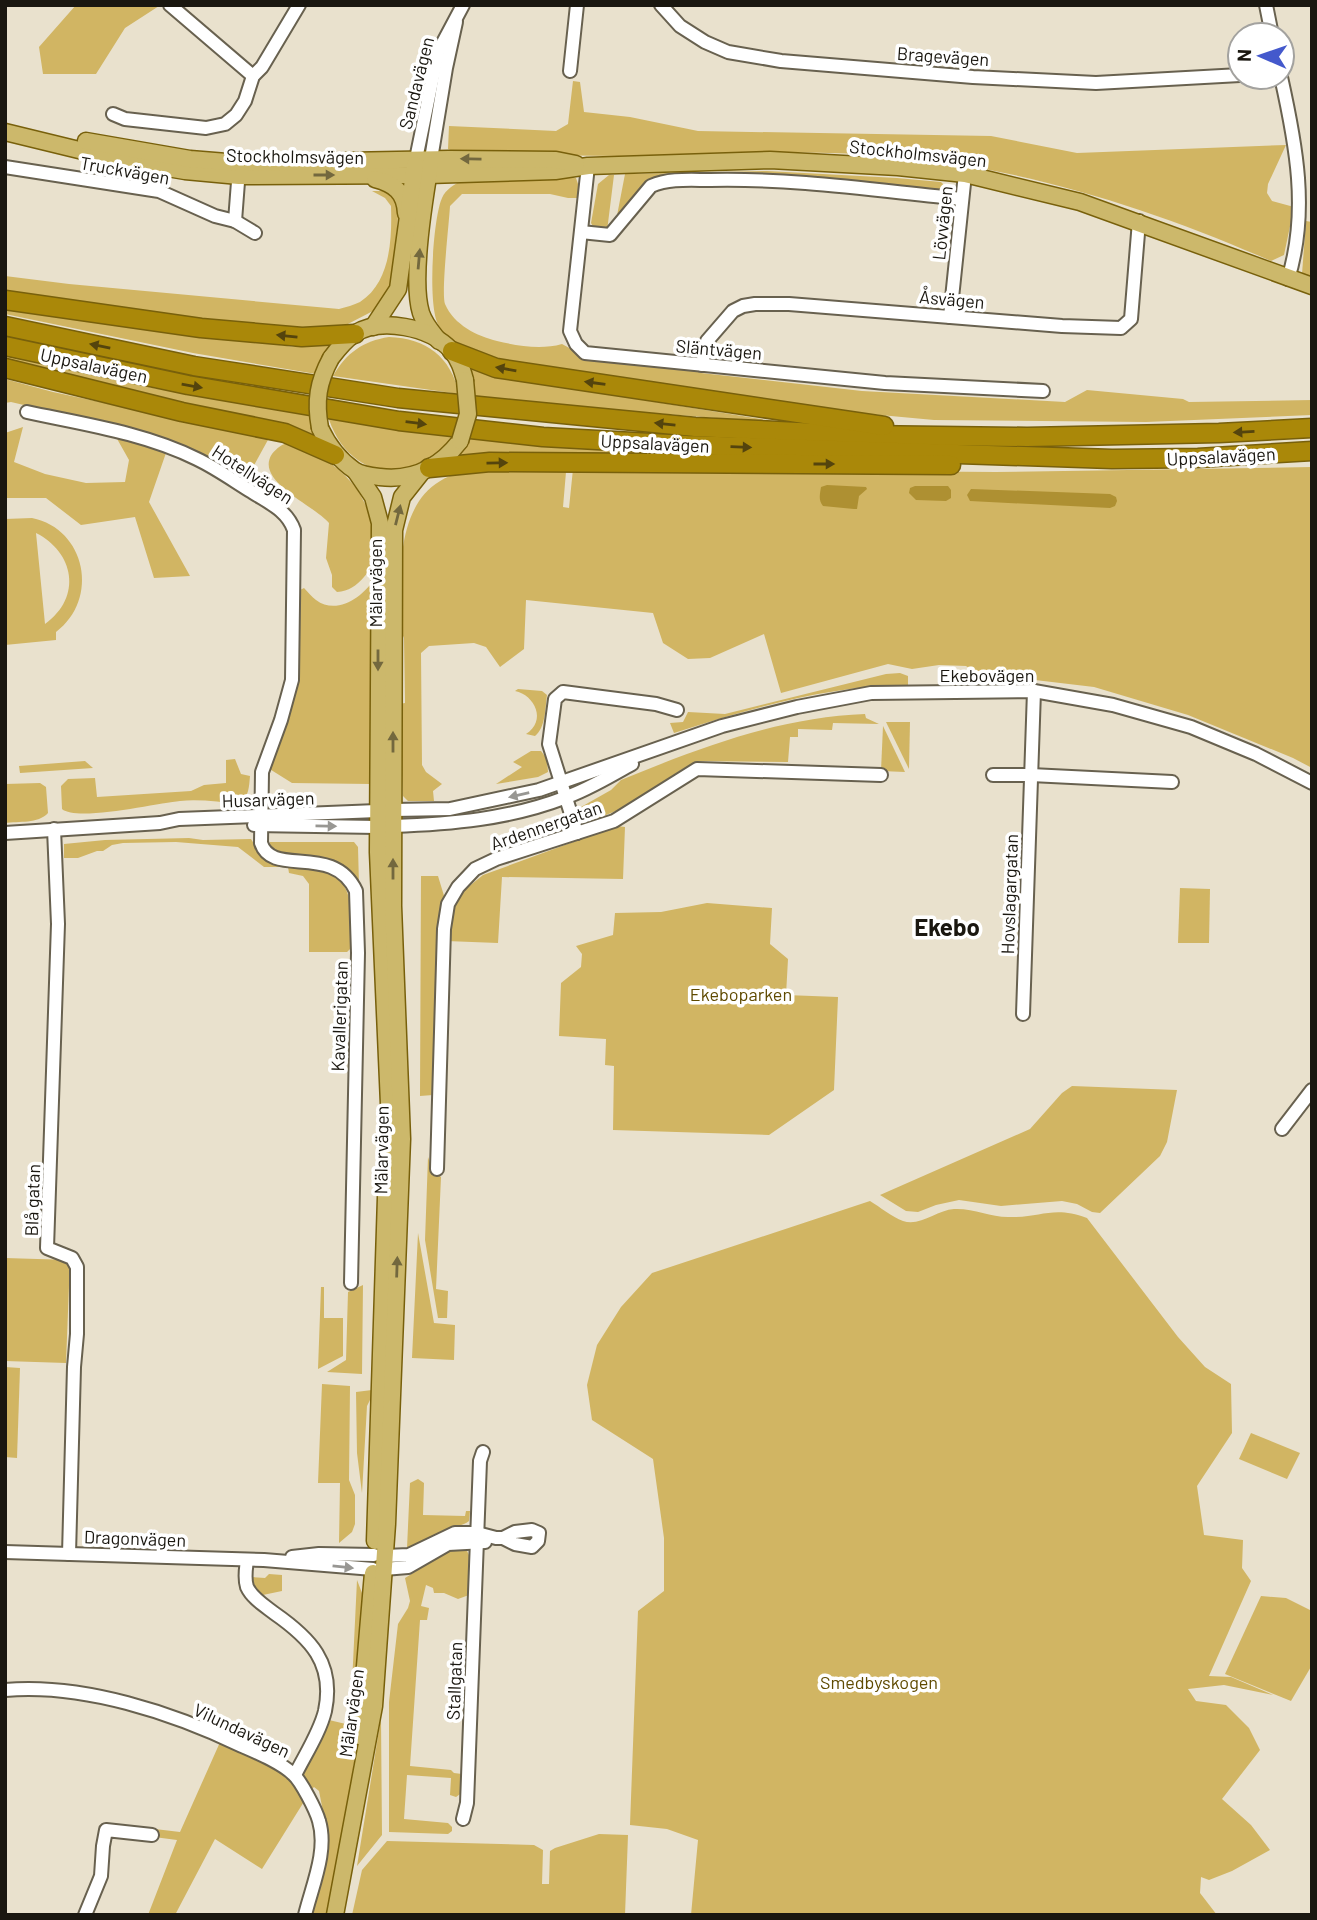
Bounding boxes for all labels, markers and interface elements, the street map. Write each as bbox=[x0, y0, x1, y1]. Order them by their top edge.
north arrow bbox=[1226, 21, 1296, 91]
street label: Sandavägen bbox=[394, 34, 438, 132]
street label: Bragevägen bbox=[896, 42, 990, 70]
text: N bbox=[1232, 49, 1255, 62]
street label: Stockholmsvägen bbox=[848, 135, 988, 171]
street label: Stockholmsvägen bbox=[226, 144, 364, 168]
street label: Truckvägen bbox=[79, 151, 171, 189]
one-way arrow bbox=[460, 153, 482, 165]
one-way arrow bbox=[313, 169, 335, 181]
street label: Lövvägen bbox=[927, 185, 957, 261]
one-way arrow bbox=[414, 248, 425, 270]
street label: Åsvägen bbox=[918, 285, 986, 313]
one-way arrow bbox=[275, 330, 297, 341]
street label: Släntvägen bbox=[675, 334, 763, 364]
one-way arrow bbox=[89, 340, 111, 351]
street label: Uppsalavägen bbox=[38, 343, 150, 387]
one-way arrow bbox=[495, 363, 517, 374]
one-way arrow bbox=[584, 378, 606, 389]
one-way arrow bbox=[181, 381, 203, 392]
one-way arrow bbox=[405, 417, 427, 428]
one-way arrow bbox=[654, 418, 676, 429]
one-way arrow bbox=[1232, 427, 1254, 438]
street label: Uppsalavägen bbox=[600, 429, 710, 457]
street label: Hotellvägen bbox=[208, 440, 298, 508]
one-way arrow bbox=[730, 441, 752, 452]
street label: Uppsalavägen bbox=[1166, 442, 1276, 470]
one-way arrow bbox=[487, 457, 509, 468]
one-way arrow bbox=[814, 458, 836, 470]
one-way arrow bbox=[393, 504, 404, 526]
street label: Mälarvägen bbox=[364, 539, 386, 627]
one-way arrow bbox=[372, 650, 384, 672]
street label: Ekebovägen bbox=[940, 664, 1034, 686]
one-way arrow bbox=[387, 730, 399, 752]
street label: Husarvägen bbox=[221, 786, 315, 812]
one-way arrow bbox=[508, 790, 530, 801]
street label: Ardennergatan bbox=[487, 796, 605, 854]
one-way arrow bbox=[315, 821, 337, 832]
street label: Hovslagargatan bbox=[996, 833, 1022, 955]
one-way arrow bbox=[387, 857, 399, 879]
district label: Ekebo bbox=[914, 912, 980, 941]
street label: Kavallerigatan bbox=[326, 960, 352, 1072]
park label: Ekeboparken bbox=[690, 983, 792, 1005]
street label: Mälarvägen bbox=[369, 1105, 393, 1195]
street label: Blå gatan bbox=[20, 1163, 44, 1237]
one-way arrow bbox=[392, 1256, 403, 1278]
street label: Dragonvägen bbox=[84, 1525, 186, 1551]
one-way arrow bbox=[332, 1562, 354, 1573]
street label: Stallgatan bbox=[442, 1641, 466, 1721]
street label: Mälarvägen bbox=[334, 1667, 368, 1759]
park label: Smedbyskogen bbox=[820, 1671, 938, 1693]
street label: Vilundavägen bbox=[190, 1698, 294, 1762]

